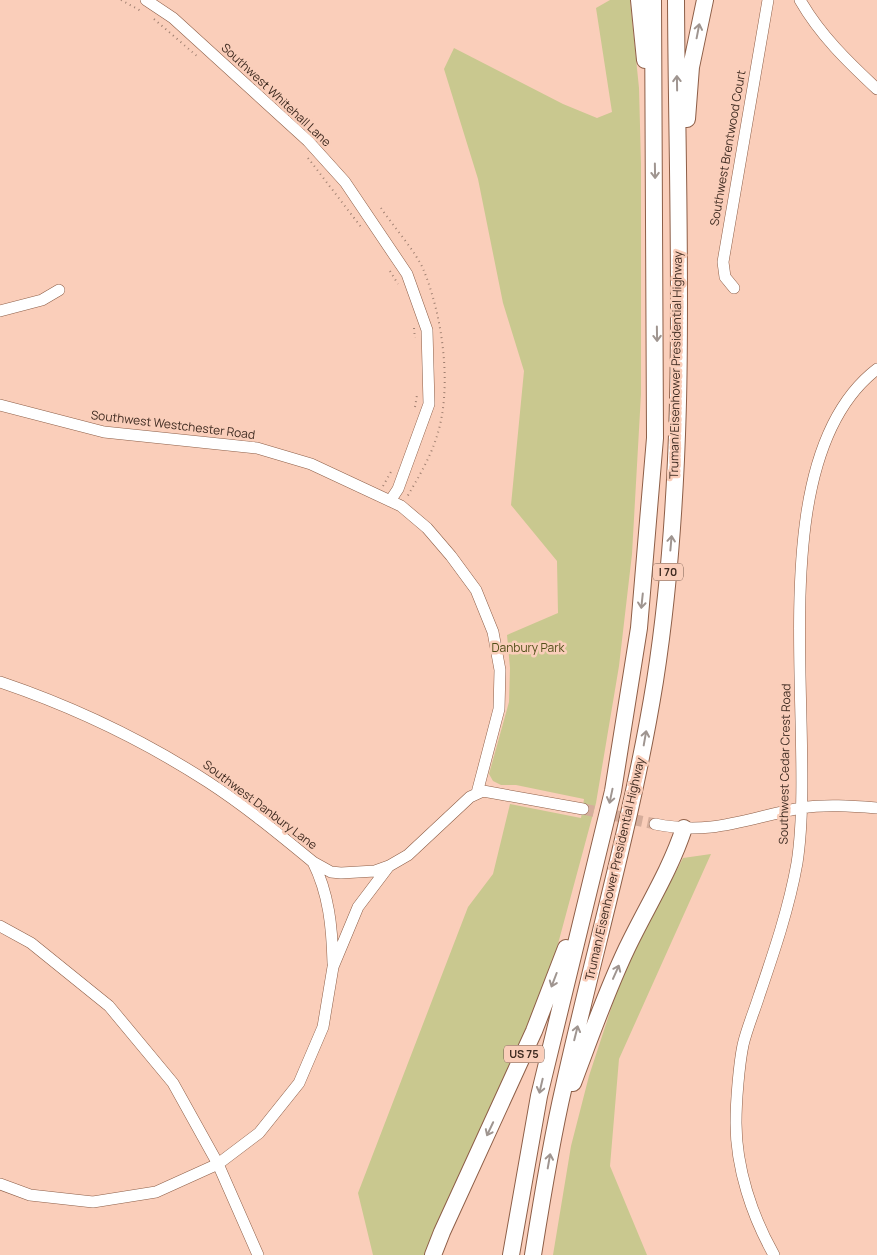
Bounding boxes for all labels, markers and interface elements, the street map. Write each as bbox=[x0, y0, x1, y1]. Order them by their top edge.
one-way arrow bbox=[694, 23, 704, 39]
street label: Southwest Whitehall Lane bbox=[218, 39, 335, 150]
street label: Southwest Brentwood Court bbox=[705, 68, 750, 227]
one-way arrow bbox=[672, 75, 681, 91]
one-way arrow bbox=[650, 162, 660, 179]
street label: Truman/Eisenhower Presidential Highway bbox=[665, 250, 686, 479]
one-way arrow bbox=[652, 325, 662, 341]
street label: Southwest Westchester Road bbox=[90, 406, 256, 443]
one-way arrow bbox=[666, 535, 675, 551]
road number: I 70 bbox=[653, 564, 683, 580]
one-way arrow bbox=[637, 592, 647, 608]
park label: Danbury Park bbox=[492, 639, 566, 656]
street label: Southwest Cedar Crest Road bbox=[775, 683, 794, 845]
one-way arrow bbox=[640, 731, 650, 747]
street label: Truman/Eisenhower Presidential Highway bbox=[581, 755, 649, 982]
street label: Southwest Danbury Lane bbox=[200, 756, 321, 853]
one-way arrow bbox=[606, 787, 616, 803]
one-way arrow bbox=[612, 965, 621, 980]
one-way arrow bbox=[549, 972, 558, 987]
one-way arrow bbox=[572, 1025, 581, 1041]
road number: US 75 bbox=[504, 1046, 544, 1062]
one-way arrow bbox=[536, 1077, 545, 1093]
one-way arrow bbox=[484, 1121, 494, 1136]
one-way arrow bbox=[544, 1154, 554, 1170]

